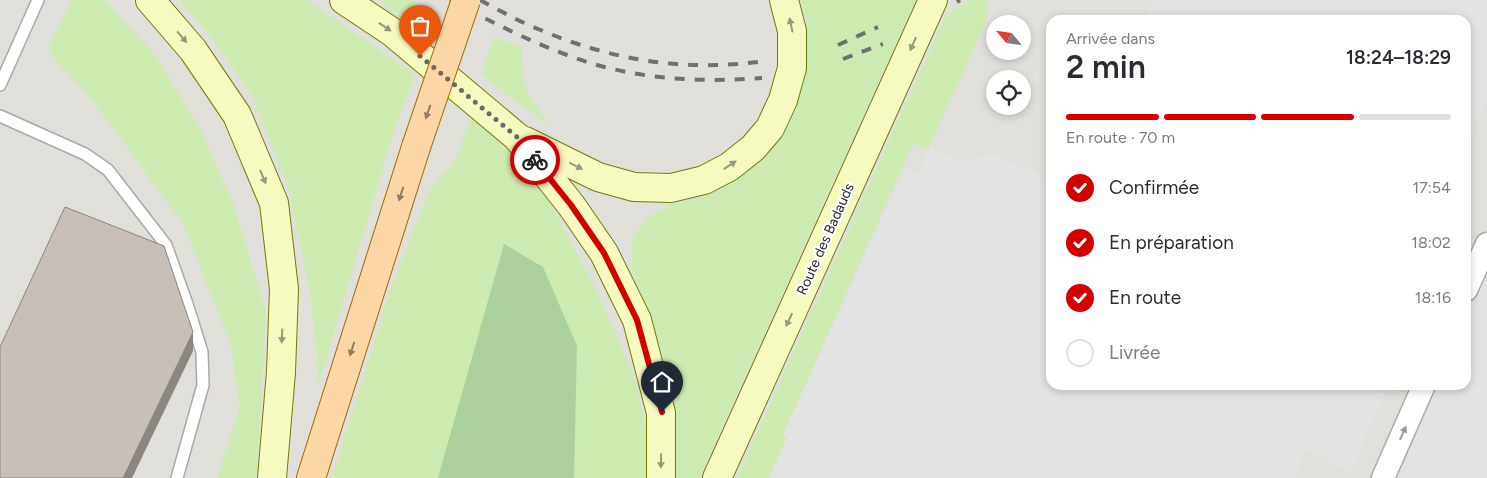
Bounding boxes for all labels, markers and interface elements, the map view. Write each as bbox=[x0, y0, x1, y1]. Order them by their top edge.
pin bbox=[399, 5, 441, 56]
icon: bag bbox=[406, 12, 434, 40]
north arrow bbox=[986, 15, 1031, 60]
map controls bbox=[986, 15, 1031, 115]
one-way arrow bbox=[786, 17, 794, 33]
one-way arrow bbox=[378, 23, 391, 32]
text: Arrivée dans bbox=[1066, 29, 1155, 48]
one-way arrow bbox=[176, 30, 188, 42]
one-way arrow bbox=[908, 37, 916, 51]
text: 18:24–18:29 bbox=[1346, 46, 1451, 69]
text: 2 min bbox=[1066, 48, 1146, 86]
button: locate bbox=[986, 70, 1031, 115]
one-way arrow bbox=[424, 105, 431, 120]
text: En route · 70 m bbox=[1066, 128, 1175, 147]
courier bbox=[510, 135, 560, 185]
icon: bike bbox=[521, 146, 549, 174]
one-way arrow bbox=[723, 161, 737, 170]
one-way arrow bbox=[569, 162, 583, 170]
one-way arrow bbox=[259, 170, 267, 184]
icon: check bbox=[1066, 174, 1094, 202]
text: Confirmée bbox=[1109, 176, 1199, 199]
text: 17:54 bbox=[1413, 178, 1451, 197]
street label: Route des Badauds bbox=[793, 181, 858, 298]
one-way arrow bbox=[397, 186, 404, 201]
icon: check bbox=[1066, 229, 1094, 257]
text: En préparation bbox=[1109, 231, 1234, 254]
text: 18:02 bbox=[1411, 233, 1451, 252]
icon: check bbox=[1066, 284, 1094, 312]
text: En route bbox=[1109, 286, 1181, 309]
text: 18:16 bbox=[1415, 288, 1451, 307]
one-way arrow bbox=[785, 313, 793, 328]
one-way arrow bbox=[278, 329, 286, 345]
one-way arrow bbox=[348, 341, 355, 356]
text: Livrée bbox=[1109, 341, 1160, 364]
pin bbox=[641, 361, 683, 412]
icon: home bbox=[648, 368, 676, 396]
one-way arrow bbox=[1399, 426, 1407, 440]
one-way arrow bbox=[657, 453, 665, 469]

